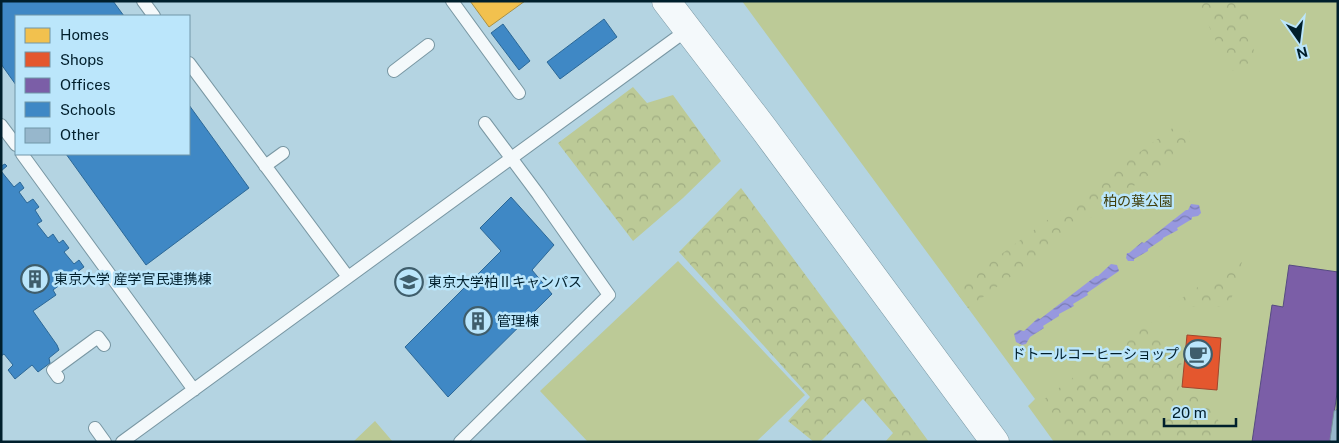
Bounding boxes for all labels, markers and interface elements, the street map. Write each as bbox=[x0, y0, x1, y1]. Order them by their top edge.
legend bbox=[15, 15, 190, 155]
north arrow bbox=[1274, 15, 1324, 65]
text: Homes bbox=[60, 26, 109, 43]
text: N bbox=[1295, 44, 1309, 62]
text: Shops bbox=[60, 51, 104, 68]
text: Offices bbox=[60, 76, 110, 93]
text: Schools bbox=[60, 101, 116, 118]
text: Other bbox=[60, 126, 100, 143]
park label: 柏の葉公園 bbox=[1103, 193, 1173, 209]
building icon: 東京大学 産学官民連携棟 bbox=[20, 264, 50, 294]
school or university icon: 東京大学柏Ⅱキャンパス bbox=[394, 267, 424, 297]
place label: 東京大学 産学官民連携棟 bbox=[54, 271, 211, 287]
place label: 東京大学柏Ⅱキャンパス bbox=[428, 274, 582, 290]
building icon: 管理棟 bbox=[463, 306, 493, 336]
place label: 管理棟 bbox=[497, 313, 539, 329]
cafe icon: ドトールコーヒーショップ bbox=[1183, 339, 1213, 369]
place label: ドトールコーヒーショップ bbox=[1012, 346, 1179, 362]
scale bar bbox=[1164, 396, 1236, 428]
text: 20 m bbox=[1172, 404, 1207, 421]

